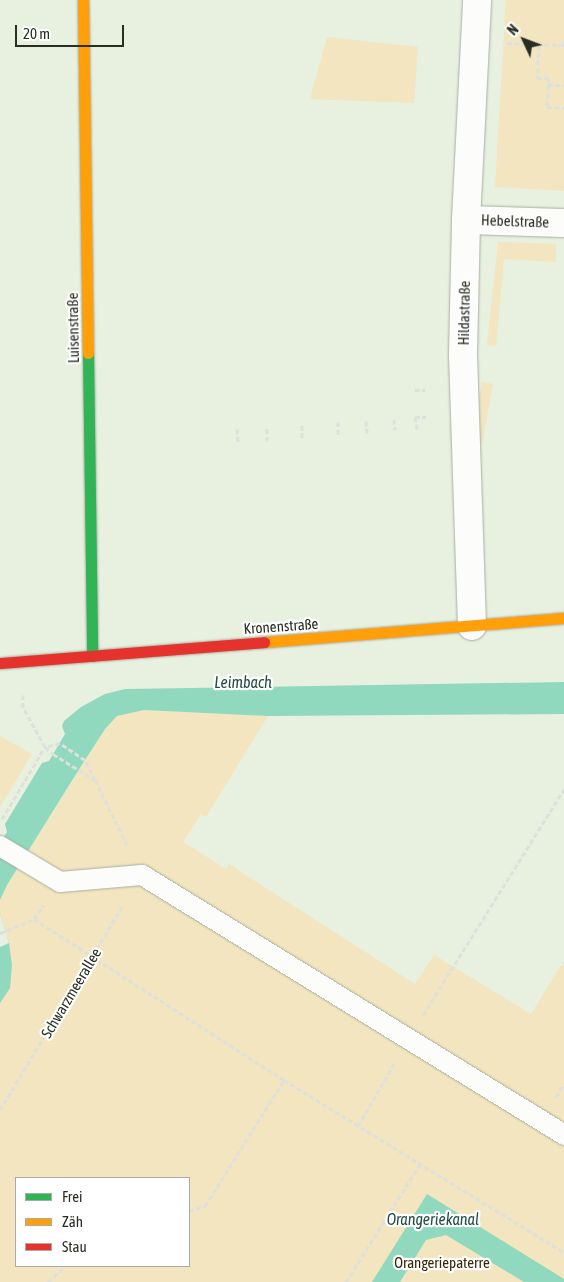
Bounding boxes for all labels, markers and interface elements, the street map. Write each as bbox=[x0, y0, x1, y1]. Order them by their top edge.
scale bar bbox=[18, 15, 126, 47]
north arrow bbox=[499, 15, 549, 65]
text: N bbox=[504, 21, 522, 38]
text: 20 m bbox=[23, 25, 50, 42]
street label: Hebelstraße bbox=[481, 211, 549, 231]
street label: Hildastraße bbox=[454, 281, 474, 345]
street label: Luisenstraße bbox=[63, 293, 83, 363]
street label: Kronenstraße bbox=[243, 614, 319, 638]
water label: Leimbach bbox=[214, 672, 272, 692]
street label: Schwarzmeerallee bbox=[37, 945, 105, 1041]
legend bbox=[15, 1177, 190, 1267]
text: Frei bbox=[62, 1188, 82, 1205]
water label: Orangeriekanal bbox=[387, 1209, 479, 1229]
text: Zäh bbox=[62, 1213, 83, 1230]
text: Stau bbox=[62, 1238, 87, 1255]
park label: Orangeriepaterre bbox=[394, 1254, 490, 1272]

